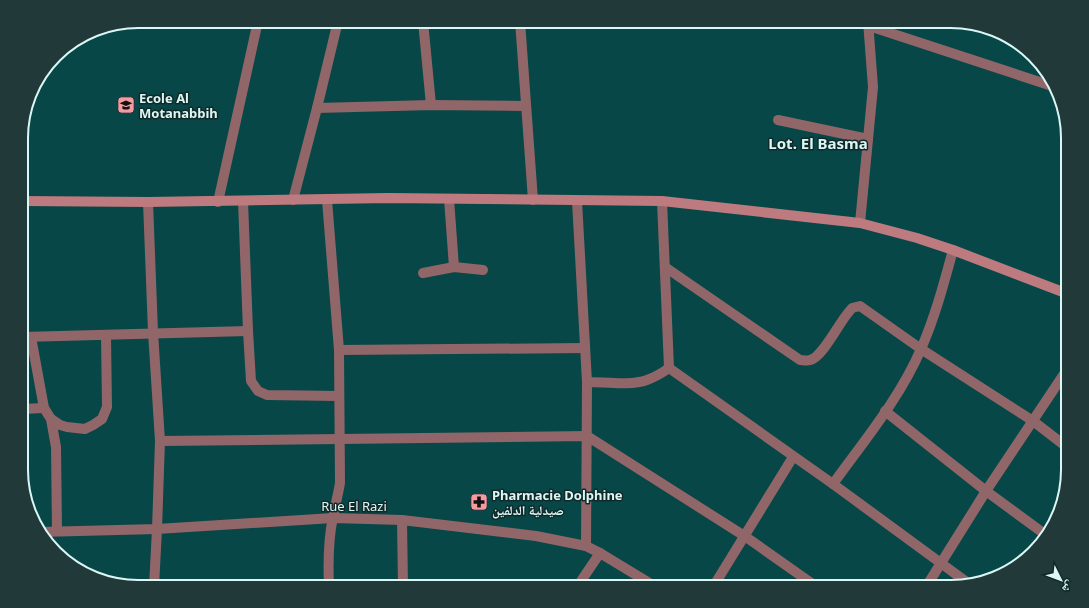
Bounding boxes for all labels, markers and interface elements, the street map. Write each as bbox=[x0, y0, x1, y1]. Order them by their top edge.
place label: Ecole Al Motanabbih bbox=[139, 89, 218, 122]
school or university icon: Ecole Al Motanabbih bbox=[116, 95, 136, 115]
district label: Lot. El Basma bbox=[768, 133, 868, 153]
place label: Pharmacie Dolphine صيدلية الدلفين bbox=[492, 486, 623, 519]
pharmacy icon: Pharmacie Dolphine صيدلية الدلفين bbox=[469, 492, 489, 512]
street label: Rue El Razi bbox=[321, 497, 387, 515]
north arrow bbox=[1041, 560, 1081, 600]
text: ش bbox=[1058, 577, 1078, 597]

